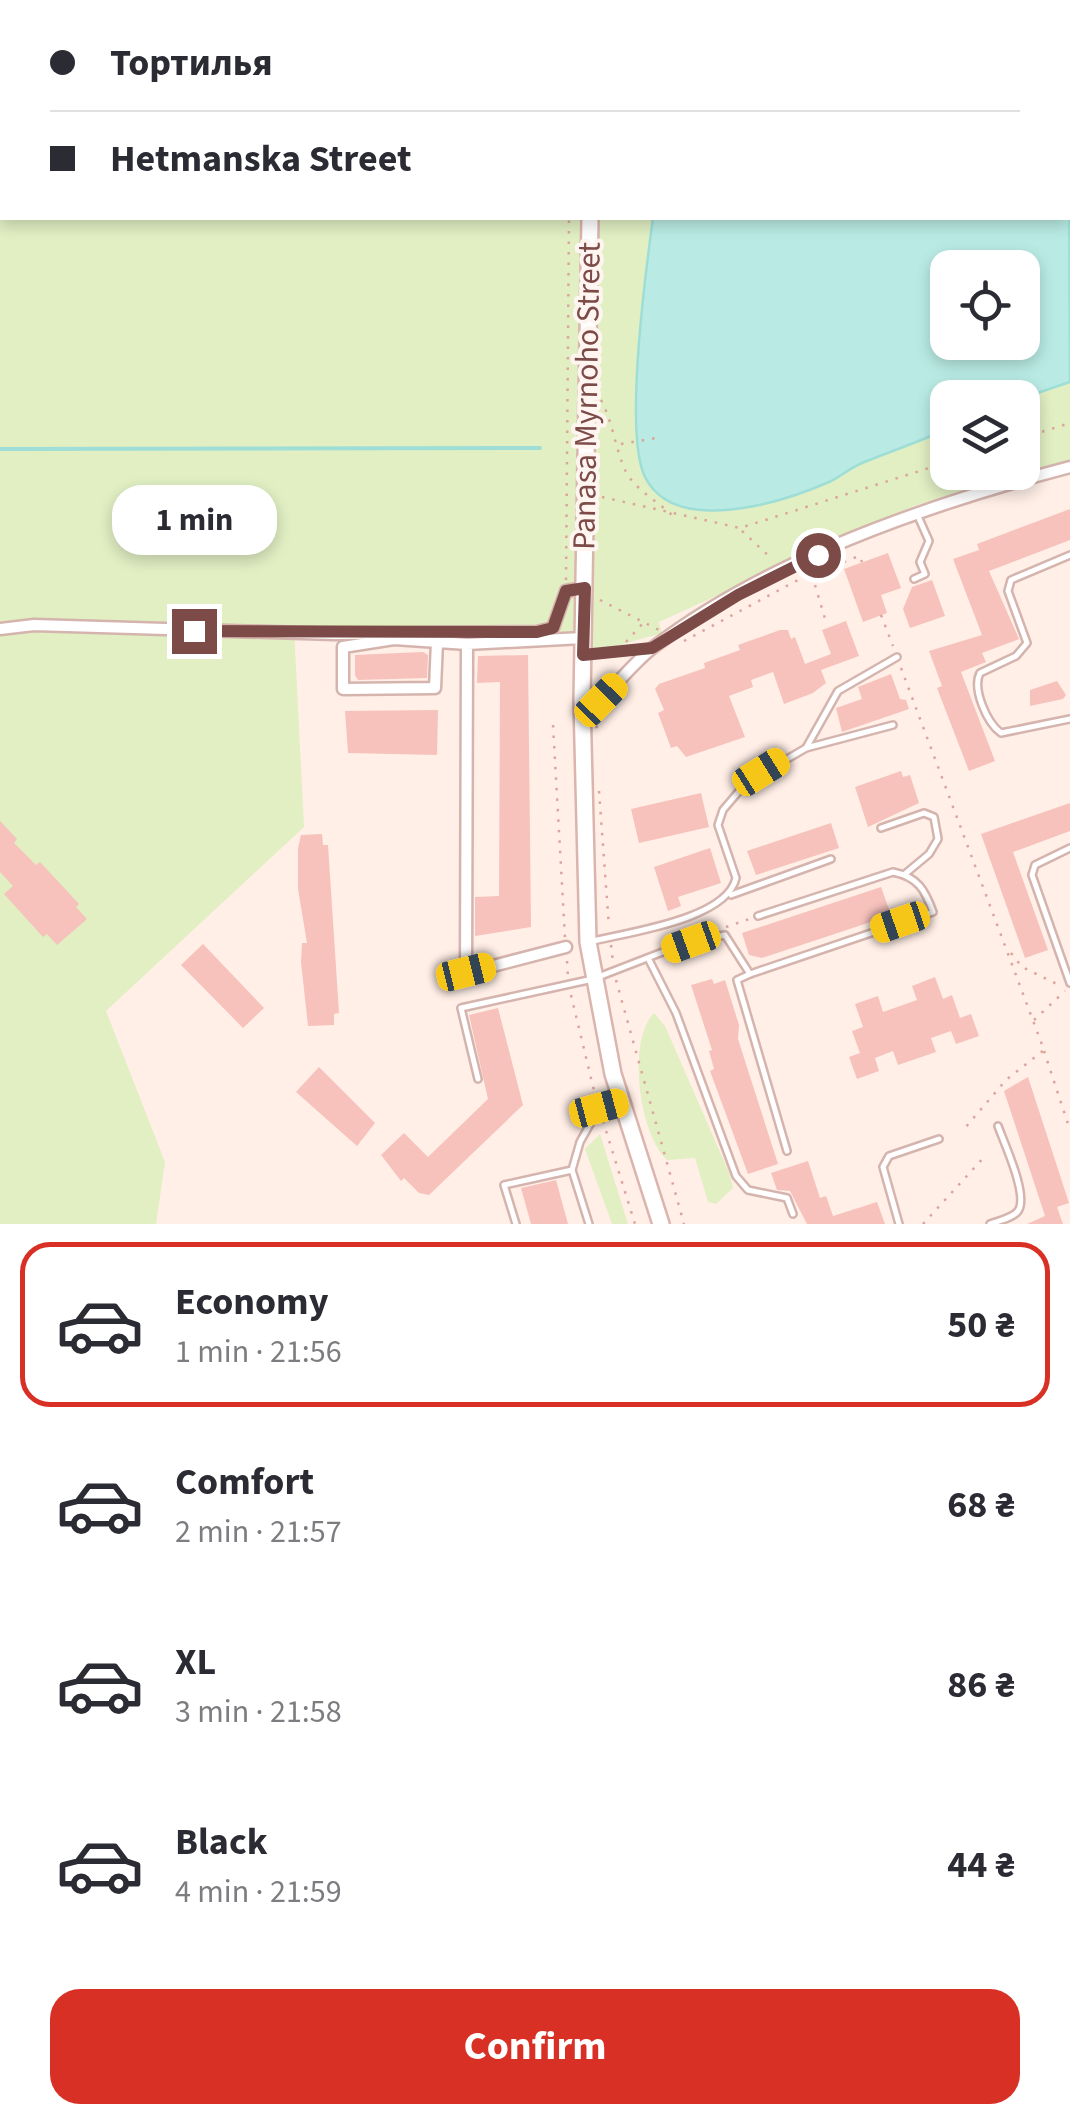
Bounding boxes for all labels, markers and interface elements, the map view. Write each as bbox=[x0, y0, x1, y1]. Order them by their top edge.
text: Тортилья bbox=[110, 36, 273, 90]
text: Hetmanska Street bbox=[110, 132, 412, 186]
street label: Panasa Myrnoho Street bbox=[561, 241, 613, 550]
map controls bbox=[930, 250, 1040, 490]
button: locate bbox=[930, 250, 1040, 360]
button: layers bbox=[930, 380, 1040, 490]
callout: 1 min bbox=[111, 486, 276, 556]
text: 1 min bbox=[156, 497, 233, 543]
route start bbox=[796, 533, 841, 578]
route end bbox=[172, 609, 217, 654]
car bbox=[569, 668, 633, 732]
car bbox=[728, 743, 794, 801]
car bbox=[867, 898, 933, 946]
car bbox=[658, 918, 724, 966]
car bbox=[433, 950, 499, 994]
car bbox=[566, 1086, 632, 1130]
text: Economy bbox=[175, 1275, 328, 1329]
icon: car bbox=[55, 1280, 145, 1370]
text: 50 ₴ bbox=[947, 1298, 1015, 1352]
text: 1 min · 21:56 bbox=[175, 1329, 342, 1375]
text: Comfort bbox=[175, 1455, 314, 1509]
icon: car bbox=[55, 1460, 145, 1550]
text: 68 ₴ bbox=[947, 1478, 1015, 1532]
text: 2 min · 21:57 bbox=[175, 1509, 342, 1555]
text: XL bbox=[175, 1635, 216, 1689]
icon: car bbox=[55, 1640, 145, 1730]
text: 86 ₴ bbox=[947, 1658, 1015, 1712]
text: 3 min · 21:58 bbox=[175, 1689, 342, 1735]
text: Black bbox=[175, 1815, 268, 1869]
icon: car bbox=[55, 1820, 145, 1910]
text: 44 ₴ bbox=[947, 1838, 1015, 1892]
text: 4 min · 21:59 bbox=[175, 1869, 342, 1915]
button: Confirm bbox=[50, 1989, 1020, 2104]

